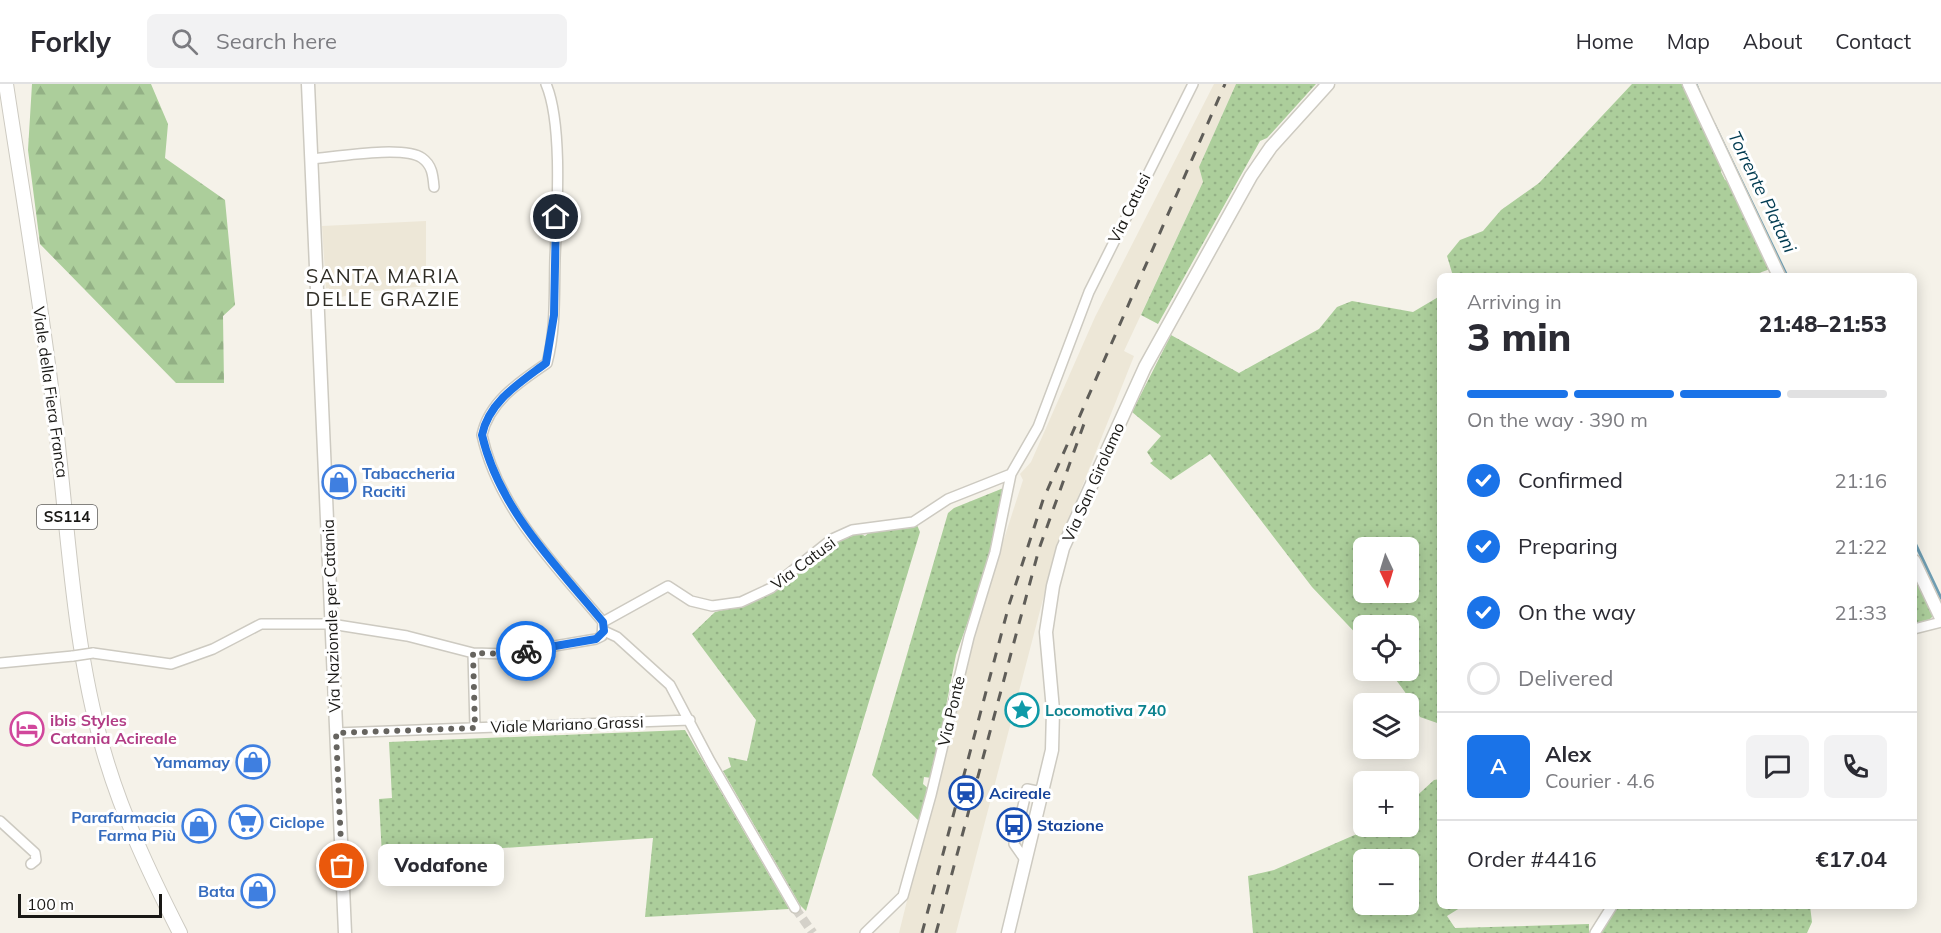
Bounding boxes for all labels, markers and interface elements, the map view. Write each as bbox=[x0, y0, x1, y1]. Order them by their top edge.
search box bbox=[147, 14, 567, 68]
text: Forkly bbox=[30, 24, 111, 59]
icon: search bbox=[168, 25, 201, 58]
text: Search here bbox=[216, 27, 337, 55]
text: Home bbox=[1576, 28, 1634, 54]
text: Map bbox=[1667, 28, 1710, 54]
text: About bbox=[1743, 28, 1802, 54]
text: Contact bbox=[1835, 28, 1911, 54]
water label: Torrente Platani bbox=[1723, 127, 1802, 257]
street label: Via Catusi bbox=[1103, 170, 1155, 246]
pin bbox=[530, 191, 581, 242]
icon: home bbox=[539, 200, 572, 233]
district label: SANTA MARIA DELLE GRAZIE bbox=[305, 263, 461, 311]
text: Arriving in bbox=[1467, 289, 1562, 314]
street label: Viale della Fiera Franca bbox=[29, 305, 73, 479]
text: 21:48–21:53 bbox=[1759, 310, 1887, 338]
text: 3 min bbox=[1467, 312, 1572, 361]
text: On the way · 390 m bbox=[1467, 407, 1648, 432]
street label: Via San Girolamo bbox=[1058, 419, 1128, 545]
place label: Tabaccheria Raciti bbox=[362, 463, 455, 501]
shop icon: Tabaccheria Raciti bbox=[321, 464, 357, 500]
icon: check bbox=[1467, 464, 1500, 497]
text: Confirmed bbox=[1518, 466, 1623, 494]
text: 21:16 bbox=[1834, 468, 1887, 493]
road number: SS114 bbox=[37, 505, 97, 529]
street label: Via Nazionale per Catania bbox=[318, 519, 344, 713]
icon: check bbox=[1467, 530, 1500, 563]
street label: Via Catusi bbox=[767, 532, 839, 594]
text: Preparing bbox=[1518, 532, 1618, 560]
text: 21:22 bbox=[1834, 534, 1887, 559]
north arrow bbox=[1353, 537, 1419, 603]
map controls bbox=[1353, 537, 1419, 915]
icon: check bbox=[1467, 596, 1500, 629]
text: On the way bbox=[1518, 598, 1636, 626]
text: 21:33 bbox=[1834, 600, 1887, 625]
button: locate bbox=[1353, 615, 1419, 681]
courier bbox=[496, 621, 556, 681]
icon: bike bbox=[510, 635, 543, 668]
text: Delivered bbox=[1518, 664, 1613, 692]
street label: Via Ponte bbox=[933, 674, 969, 748]
place icon: Locomotiva 740 bbox=[1004, 692, 1040, 728]
button: layers bbox=[1353, 693, 1419, 759]
place label: Locomotiva 740 bbox=[1045, 700, 1166, 720]
place label: ibis Styles Catania Acireale bbox=[50, 710, 177, 748]
hotel icon: ibis Styles Catania Acireale bbox=[9, 711, 45, 747]
street label: Viale Mariano Grassi bbox=[490, 711, 644, 737]
button: chat bbox=[1746, 735, 1809, 798]
button: phone bbox=[1824, 735, 1887, 798]
text: Alex bbox=[1545, 740, 1591, 768]
shop icon: Yamamay bbox=[235, 744, 271, 780]
place label: Yamamay bbox=[153, 752, 230, 772]
text: A bbox=[1490, 752, 1507, 780]
text: Courier · 4.6 bbox=[1545, 768, 1655, 793]
button: + bbox=[1353, 771, 1419, 837]
station icon: Acireale bbox=[948, 775, 984, 811]
place label: Acireale bbox=[989, 783, 1051, 803]
supermarket icon: Ciclope bbox=[228, 804, 264, 840]
place label: Parafarmacia Farma Più bbox=[71, 807, 176, 845]
bus stop icon: Stazione bbox=[996, 807, 1032, 843]
shop icon: Parafarmacia Farma Più bbox=[181, 808, 217, 844]
place label: Ciclope bbox=[269, 812, 325, 832]
place label: Stazione bbox=[1037, 815, 1104, 835]
pin bbox=[316, 840, 367, 891]
callout: Vodafone bbox=[378, 845, 504, 887]
text: Order #4416 bbox=[1467, 845, 1597, 873]
text: €17.04 bbox=[1816, 845, 1887, 873]
icon: bag bbox=[325, 849, 358, 882]
button: − bbox=[1353, 849, 1419, 915]
text: Vodafone bbox=[394, 852, 488, 877]
shop icon: Bata bbox=[240, 873, 276, 909]
place label: Bata bbox=[198, 881, 235, 901]
scale bar bbox=[18, 891, 162, 918]
text: 100 m bbox=[27, 894, 74, 914]

